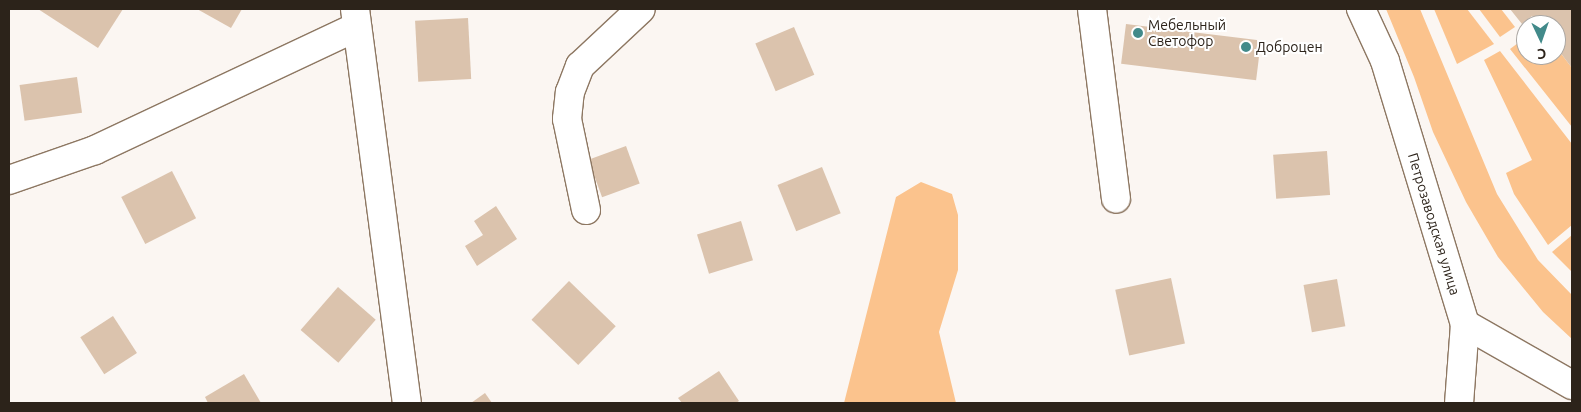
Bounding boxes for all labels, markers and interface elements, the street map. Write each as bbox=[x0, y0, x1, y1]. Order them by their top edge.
north arrow bbox=[1516, 15, 1566, 65]
place label: Мебельный Светофор bbox=[1148, 17, 1226, 49]
marker: Мебельный Светофор bbox=[1132, 27, 1144, 39]
place label: Доброцен bbox=[1256, 39, 1323, 55]
marker: Доброцен bbox=[1240, 41, 1252, 53]
text: С bbox=[1537, 46, 1547, 62]
street label: Петрозаводская улица bbox=[1404, 151, 1464, 297]

